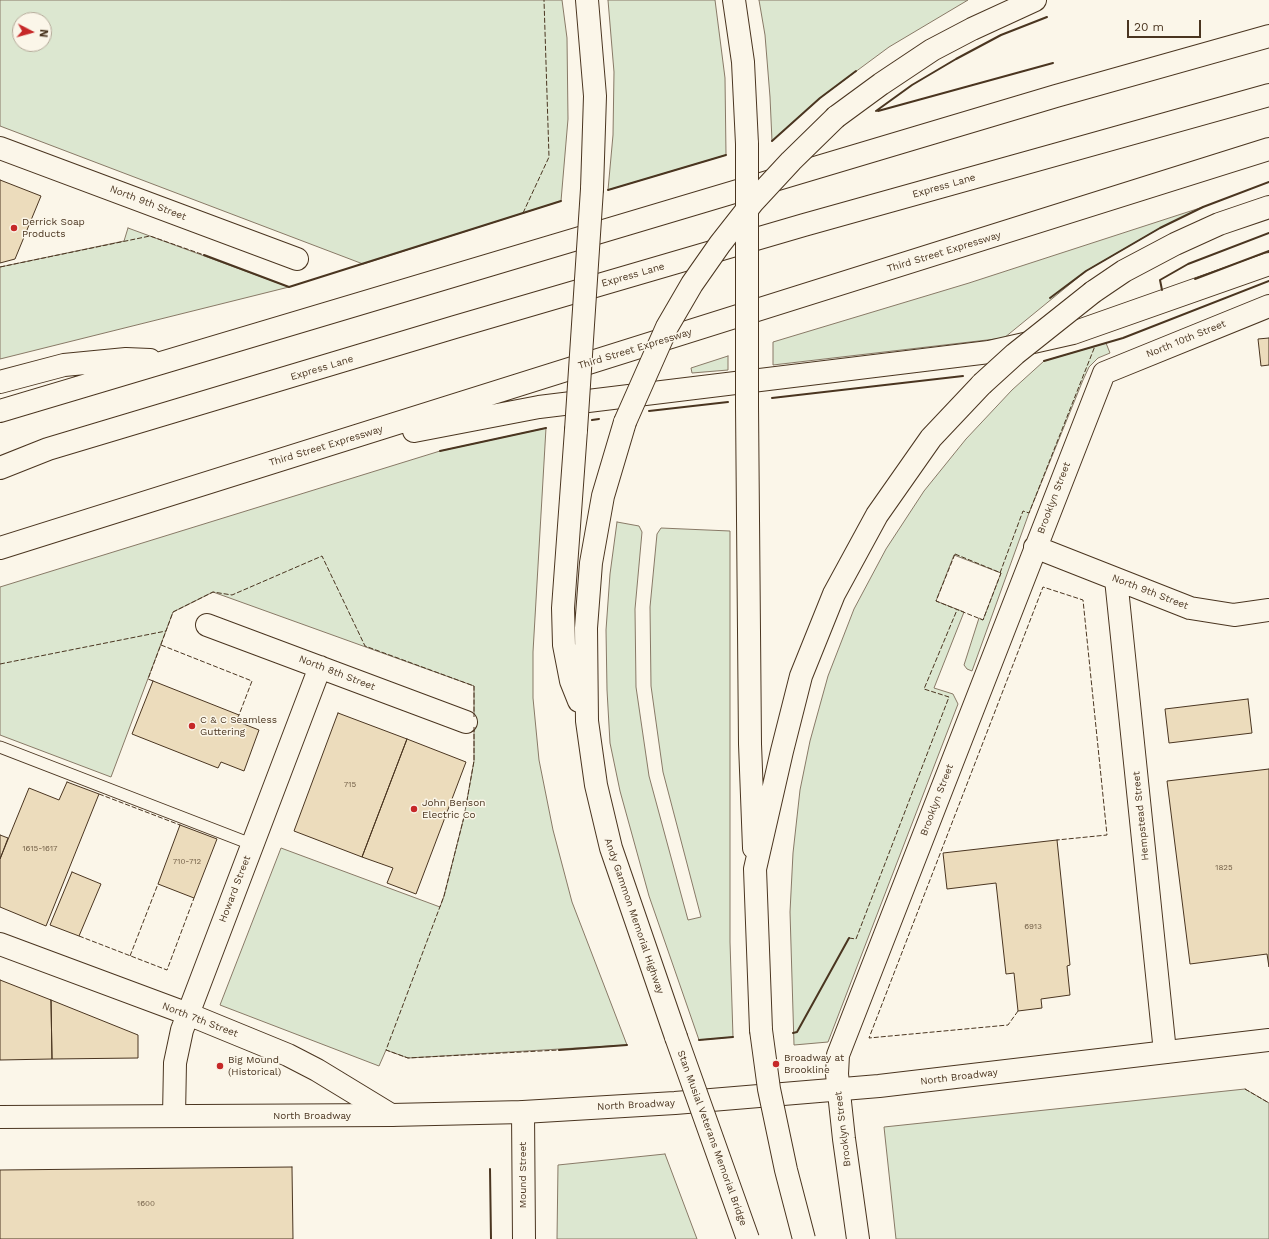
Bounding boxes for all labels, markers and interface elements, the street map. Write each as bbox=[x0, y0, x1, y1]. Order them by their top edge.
north arrow bbox=[12, 12, 52, 52]
scale bar bbox=[1129, 12, 1203, 38]
text: 20 m bbox=[1134, 20, 1164, 34]
text: N bbox=[37, 28, 50, 38]
street label: Express Lane bbox=[911, 171, 977, 201]
street label: North 9th Street bbox=[108, 183, 188, 223]
place label: Derrick Soap Products bbox=[22, 216, 85, 240]
marker: Derrick Soap Products bbox=[9, 223, 19, 233]
street label: Third Street Expressway bbox=[886, 229, 1002, 275]
street label: Express Lane bbox=[600, 260, 666, 290]
street label: North 10th Street bbox=[1144, 318, 1228, 360]
street label: Third Street Expressway bbox=[577, 326, 693, 372]
street label: Express Lane bbox=[289, 353, 355, 383]
street label: Third Street Expressway bbox=[268, 423, 384, 469]
street label: Brooklyn Street bbox=[1035, 460, 1073, 536]
street label: North 9th Street bbox=[1110, 572, 1190, 612]
street label: North 8th Street bbox=[297, 653, 377, 693]
place label: C & C Seamless Guttering bbox=[200, 714, 277, 738]
marker: C & C Seamless Guttering bbox=[187, 721, 197, 731]
street label: Brooklyn Street bbox=[918, 762, 956, 838]
street label: Hempstead Street bbox=[1130, 771, 1152, 861]
house number: 715 bbox=[344, 780, 356, 790]
place label: John Benson Electric Co bbox=[422, 797, 485, 820]
marker: John Benson Electric Co bbox=[409, 804, 419, 814]
street label: Andy Gammon Memorial Highway bbox=[602, 836, 666, 996]
house number: 1615-1617 bbox=[22, 844, 58, 854]
street label: Howard Street bbox=[217, 854, 253, 924]
house number: 710-712 bbox=[173, 857, 201, 867]
house number: 1825 bbox=[1215, 863, 1233, 873]
house number: 6913 bbox=[1024, 922, 1042, 932]
street label: North 7th Street bbox=[160, 1000, 240, 1040]
street label: Stan Musial Veterans Memorial Bridge bbox=[675, 1049, 749, 1227]
place label: Broadway at Brookline bbox=[784, 1052, 844, 1076]
place label: Big Mound (Historical) bbox=[228, 1054, 281, 1078]
marker: Broadway at Brookline bbox=[771, 1059, 781, 1069]
marker: Big Mound (Historical) bbox=[215, 1061, 225, 1071]
street label: North Broadway bbox=[920, 1066, 998, 1088]
street label: Brooklyn Street bbox=[832, 1091, 854, 1167]
street label: North Broadway bbox=[597, 1097, 675, 1113]
street label: North Broadway bbox=[273, 1110, 351, 1122]
street label: Mound Street bbox=[517, 1142, 529, 1208]
house number: 1600 bbox=[137, 1199, 155, 1209]

